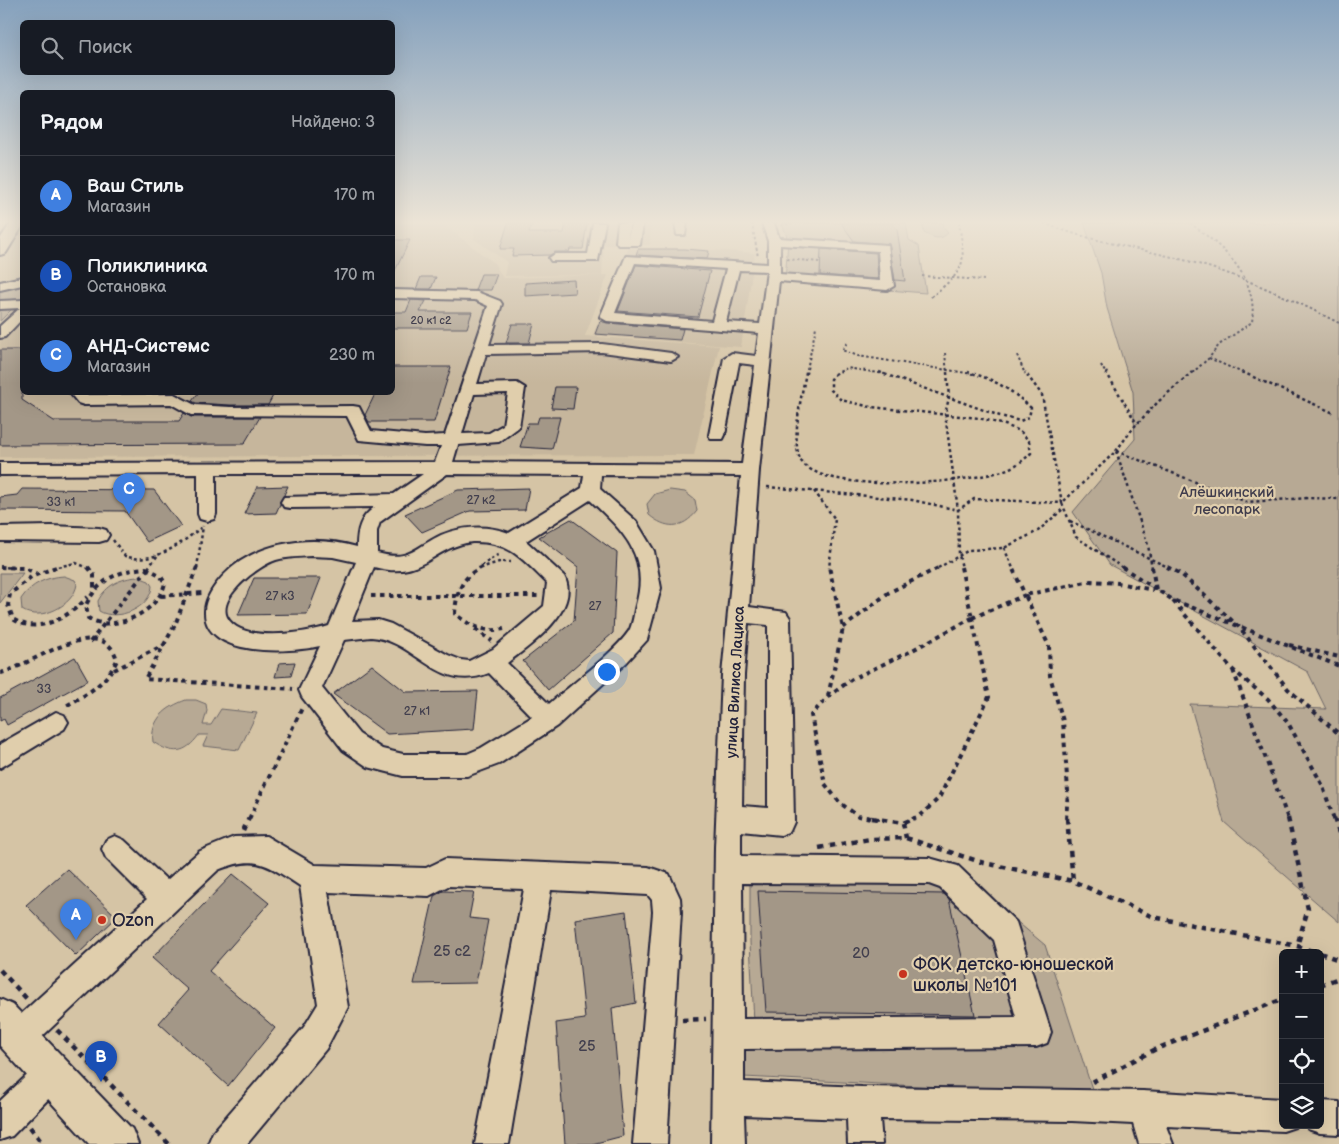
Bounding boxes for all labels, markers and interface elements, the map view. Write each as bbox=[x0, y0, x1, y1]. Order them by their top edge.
search box bbox=[20, 20, 395, 75]
icon: search bbox=[38, 34, 66, 62]
text: Поиск bbox=[78, 36, 132, 59]
text: Рядом bbox=[40, 110, 103, 135]
text: Найдено: 3 bbox=[291, 113, 375, 132]
text: Ваш Стиль bbox=[87, 175, 184, 198]
text: A bbox=[51, 186, 61, 205]
text: 170 m bbox=[334, 186, 375, 205]
text: Магазин bbox=[87, 198, 151, 217]
text: Поликлиника bbox=[87, 255, 207, 278]
text: B bbox=[50, 266, 62, 285]
text: 170 m bbox=[334, 266, 375, 285]
text: Остановка bbox=[87, 278, 166, 297]
house number: 20 к1 с2 bbox=[411, 314, 452, 327]
text: АНД-Системс bbox=[87, 335, 210, 358]
text: C bbox=[50, 346, 62, 365]
text: 230 m bbox=[329, 346, 375, 365]
text: Магазин bbox=[87, 358, 151, 377]
pin: C bbox=[113, 473, 145, 514]
park label: Алёшкинский лесопарк bbox=[1179, 483, 1274, 519]
house number: 27 к2 bbox=[467, 493, 495, 508]
house number: 33 к1 bbox=[46, 495, 76, 510]
house number: 27 к3 bbox=[265, 589, 295, 604]
house number: 27 bbox=[589, 599, 602, 614]
street label: улица Вилиса Лациса bbox=[722, 605, 749, 759]
your location bbox=[594, 659, 620, 685]
house number: 33 bbox=[37, 682, 51, 697]
house number: 27 к1 bbox=[404, 704, 430, 719]
pin: A bbox=[60, 899, 92, 940]
place label: Ozon bbox=[112, 910, 154, 931]
marker: Ozon bbox=[96, 914, 108, 926]
house number: 25 с2 bbox=[433, 942, 471, 961]
house number: 20 bbox=[852, 944, 870, 963]
map controls bbox=[1279, 949, 1324, 1129]
button: + bbox=[1279, 949, 1324, 994]
place label: ФОК детско-юношеской школы №101 bbox=[913, 954, 1114, 996]
marker: ФОК детско-юношеской школы №101 bbox=[897, 968, 909, 980]
button: − bbox=[1279, 994, 1324, 1039]
house number: 25 bbox=[578, 1037, 596, 1056]
button: locate bbox=[1279, 1039, 1324, 1084]
pin: B bbox=[85, 1041, 117, 1082]
button: layers bbox=[1279, 1084, 1324, 1129]

